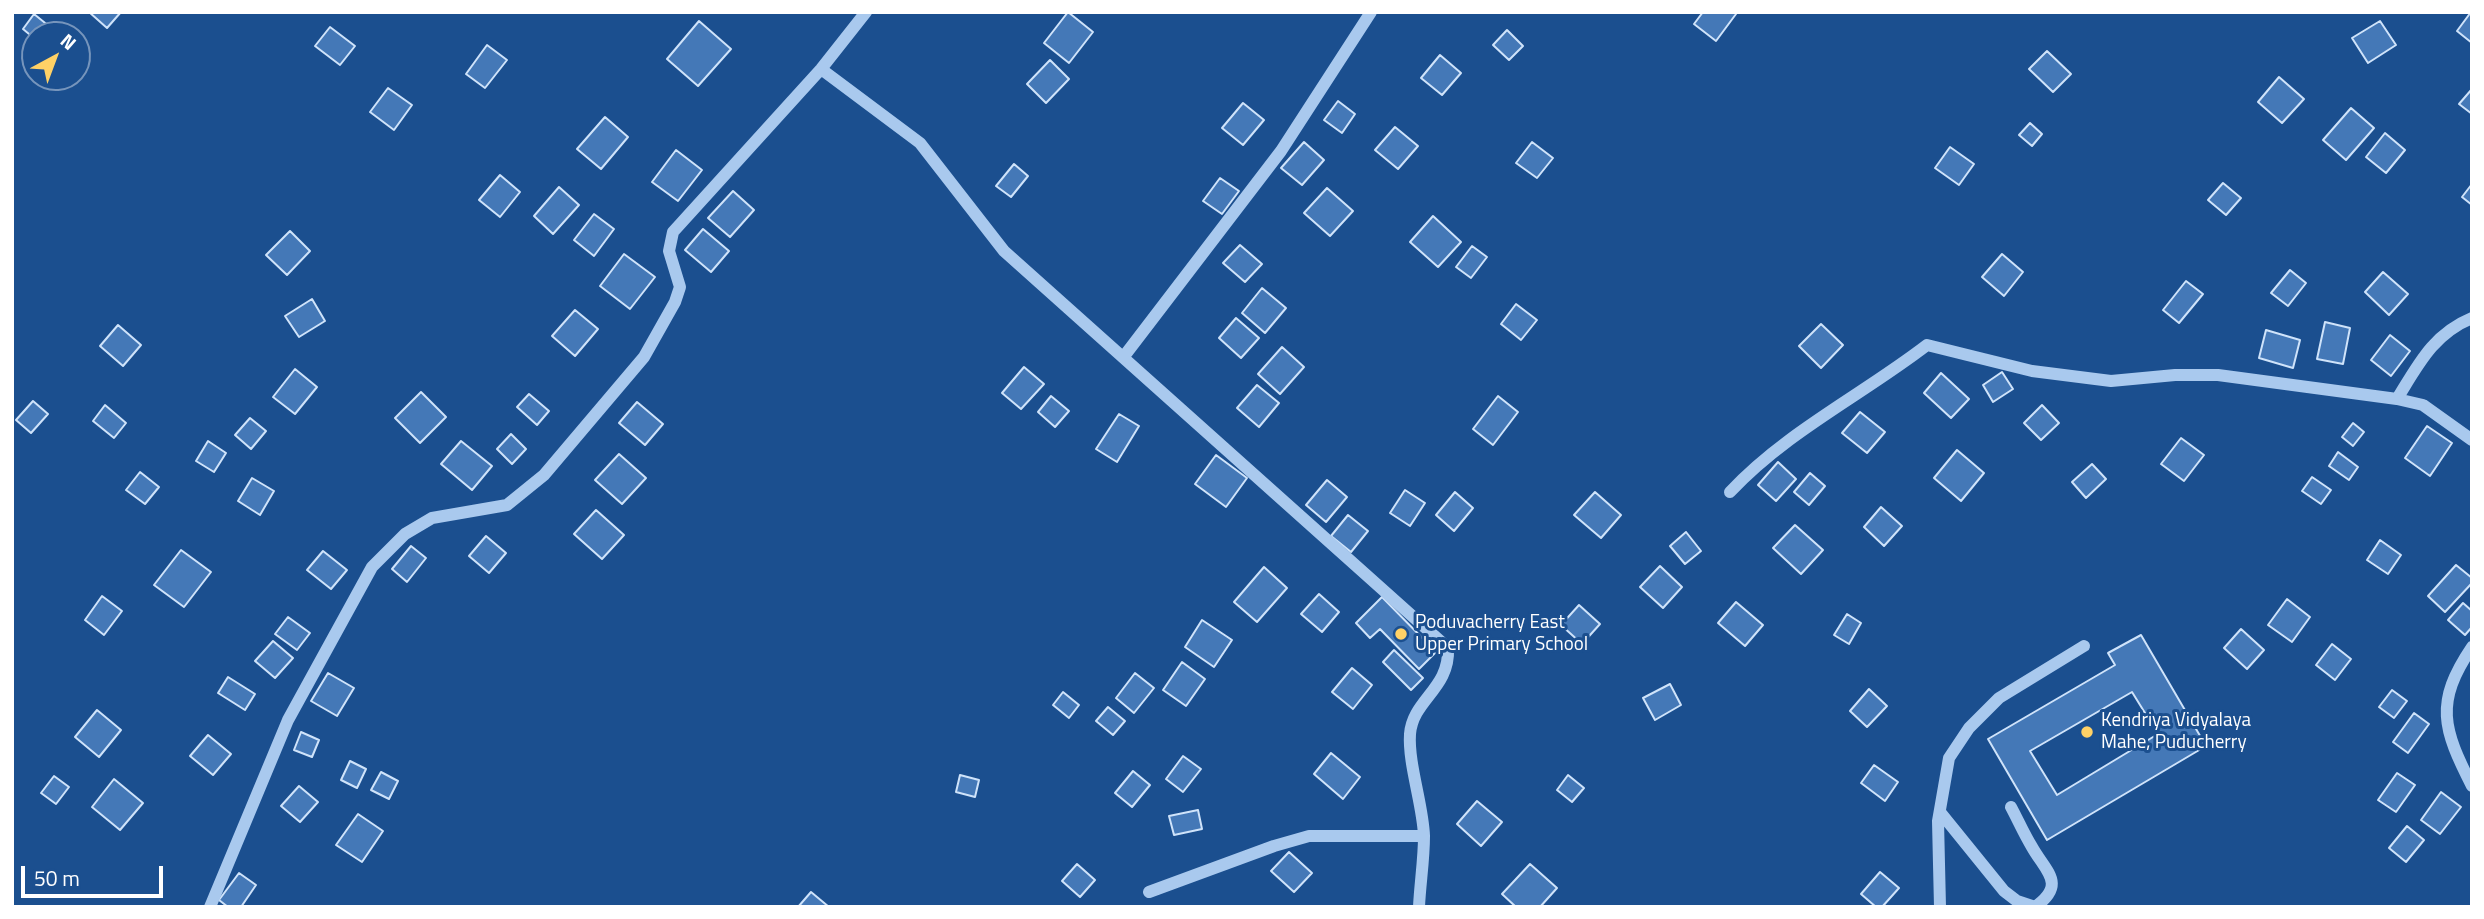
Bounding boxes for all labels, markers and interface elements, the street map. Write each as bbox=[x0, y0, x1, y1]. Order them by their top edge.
north arrow bbox=[21, 21, 91, 91]
text: N bbox=[54, 26, 83, 57]
place label: Poduvacherry East Upper Primary School bbox=[1415, 612, 1588, 656]
marker: Poduvacherry East Upper Primary School bbox=[1393, 626, 1409, 642]
place label: Kendriya Vidyalaya Mahe, Puducherry bbox=[2101, 710, 2251, 754]
marker: Kendriya Vidyalaya Mahe, Puducherry bbox=[2079, 724, 2095, 740]
scale bar bbox=[24, 852, 166, 896]
text: 50 m bbox=[34, 862, 80, 894]

